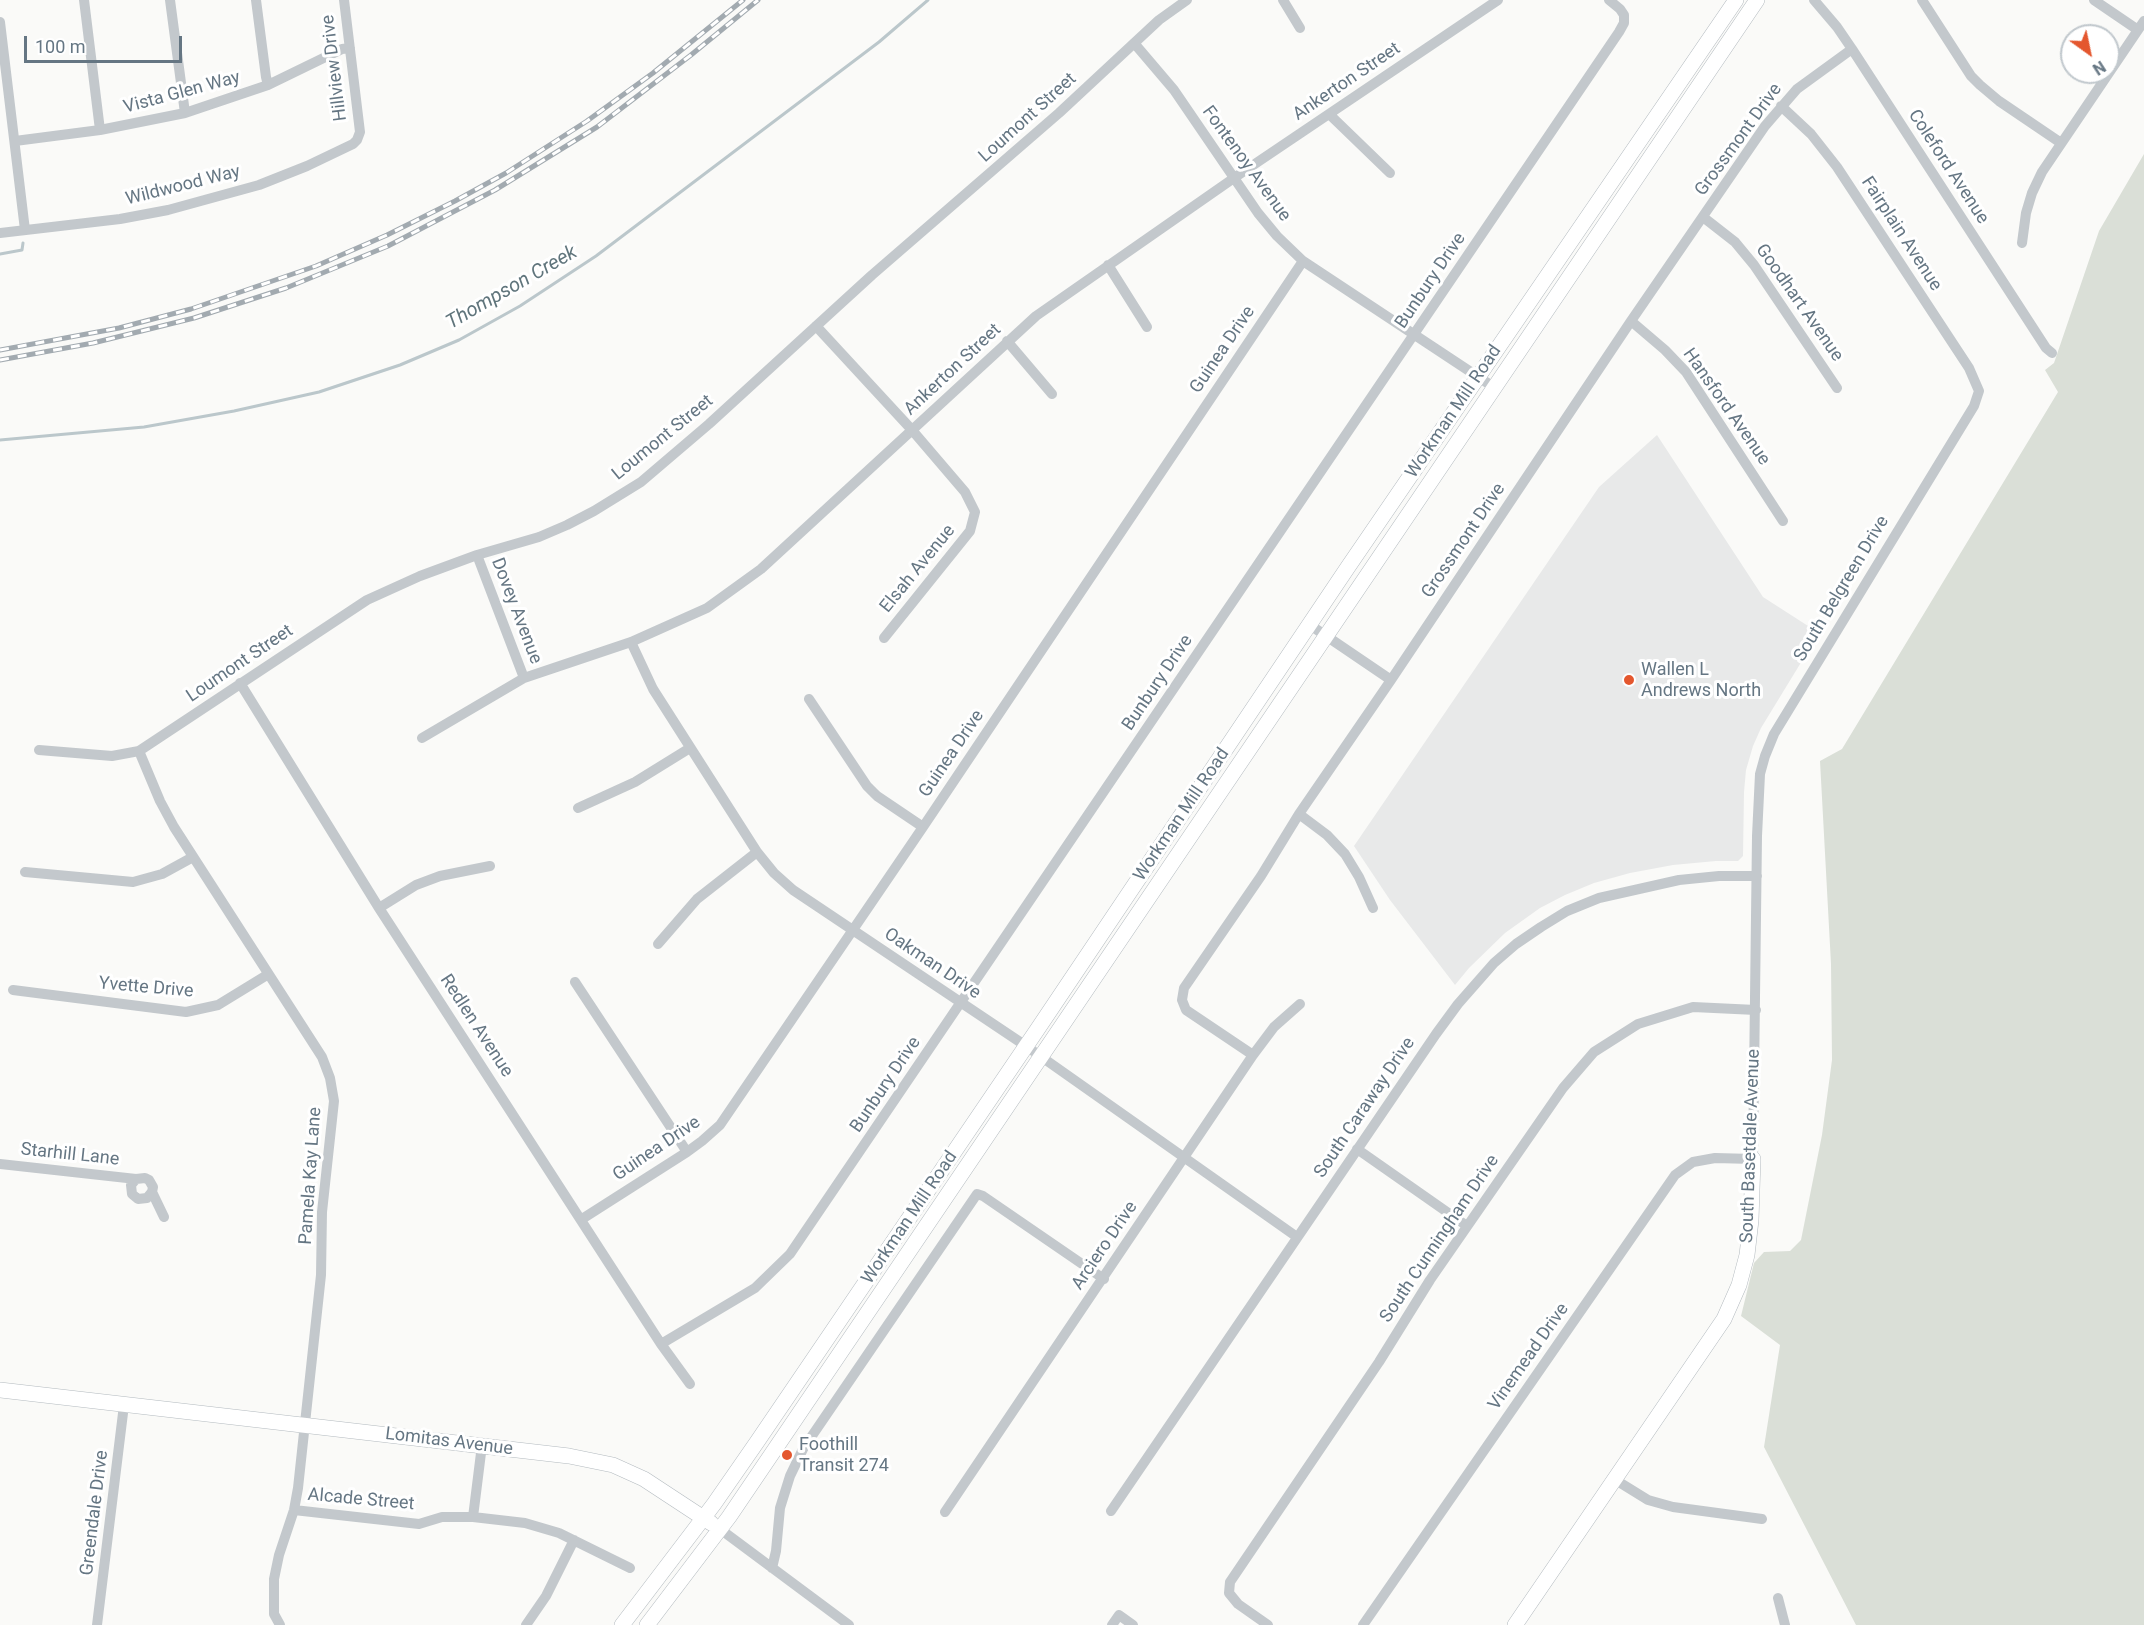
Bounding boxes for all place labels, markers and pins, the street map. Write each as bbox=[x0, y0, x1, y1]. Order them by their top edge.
place label: Wallen L Andrews North bbox=[1641, 659, 1761, 702]
marker: Wallen L Andrews North bbox=[1622, 673, 1636, 687]
place label: Foothill Transit 274 bbox=[799, 1434, 889, 1476]
marker: Foothill Transit 274 bbox=[780, 1448, 794, 1462]

